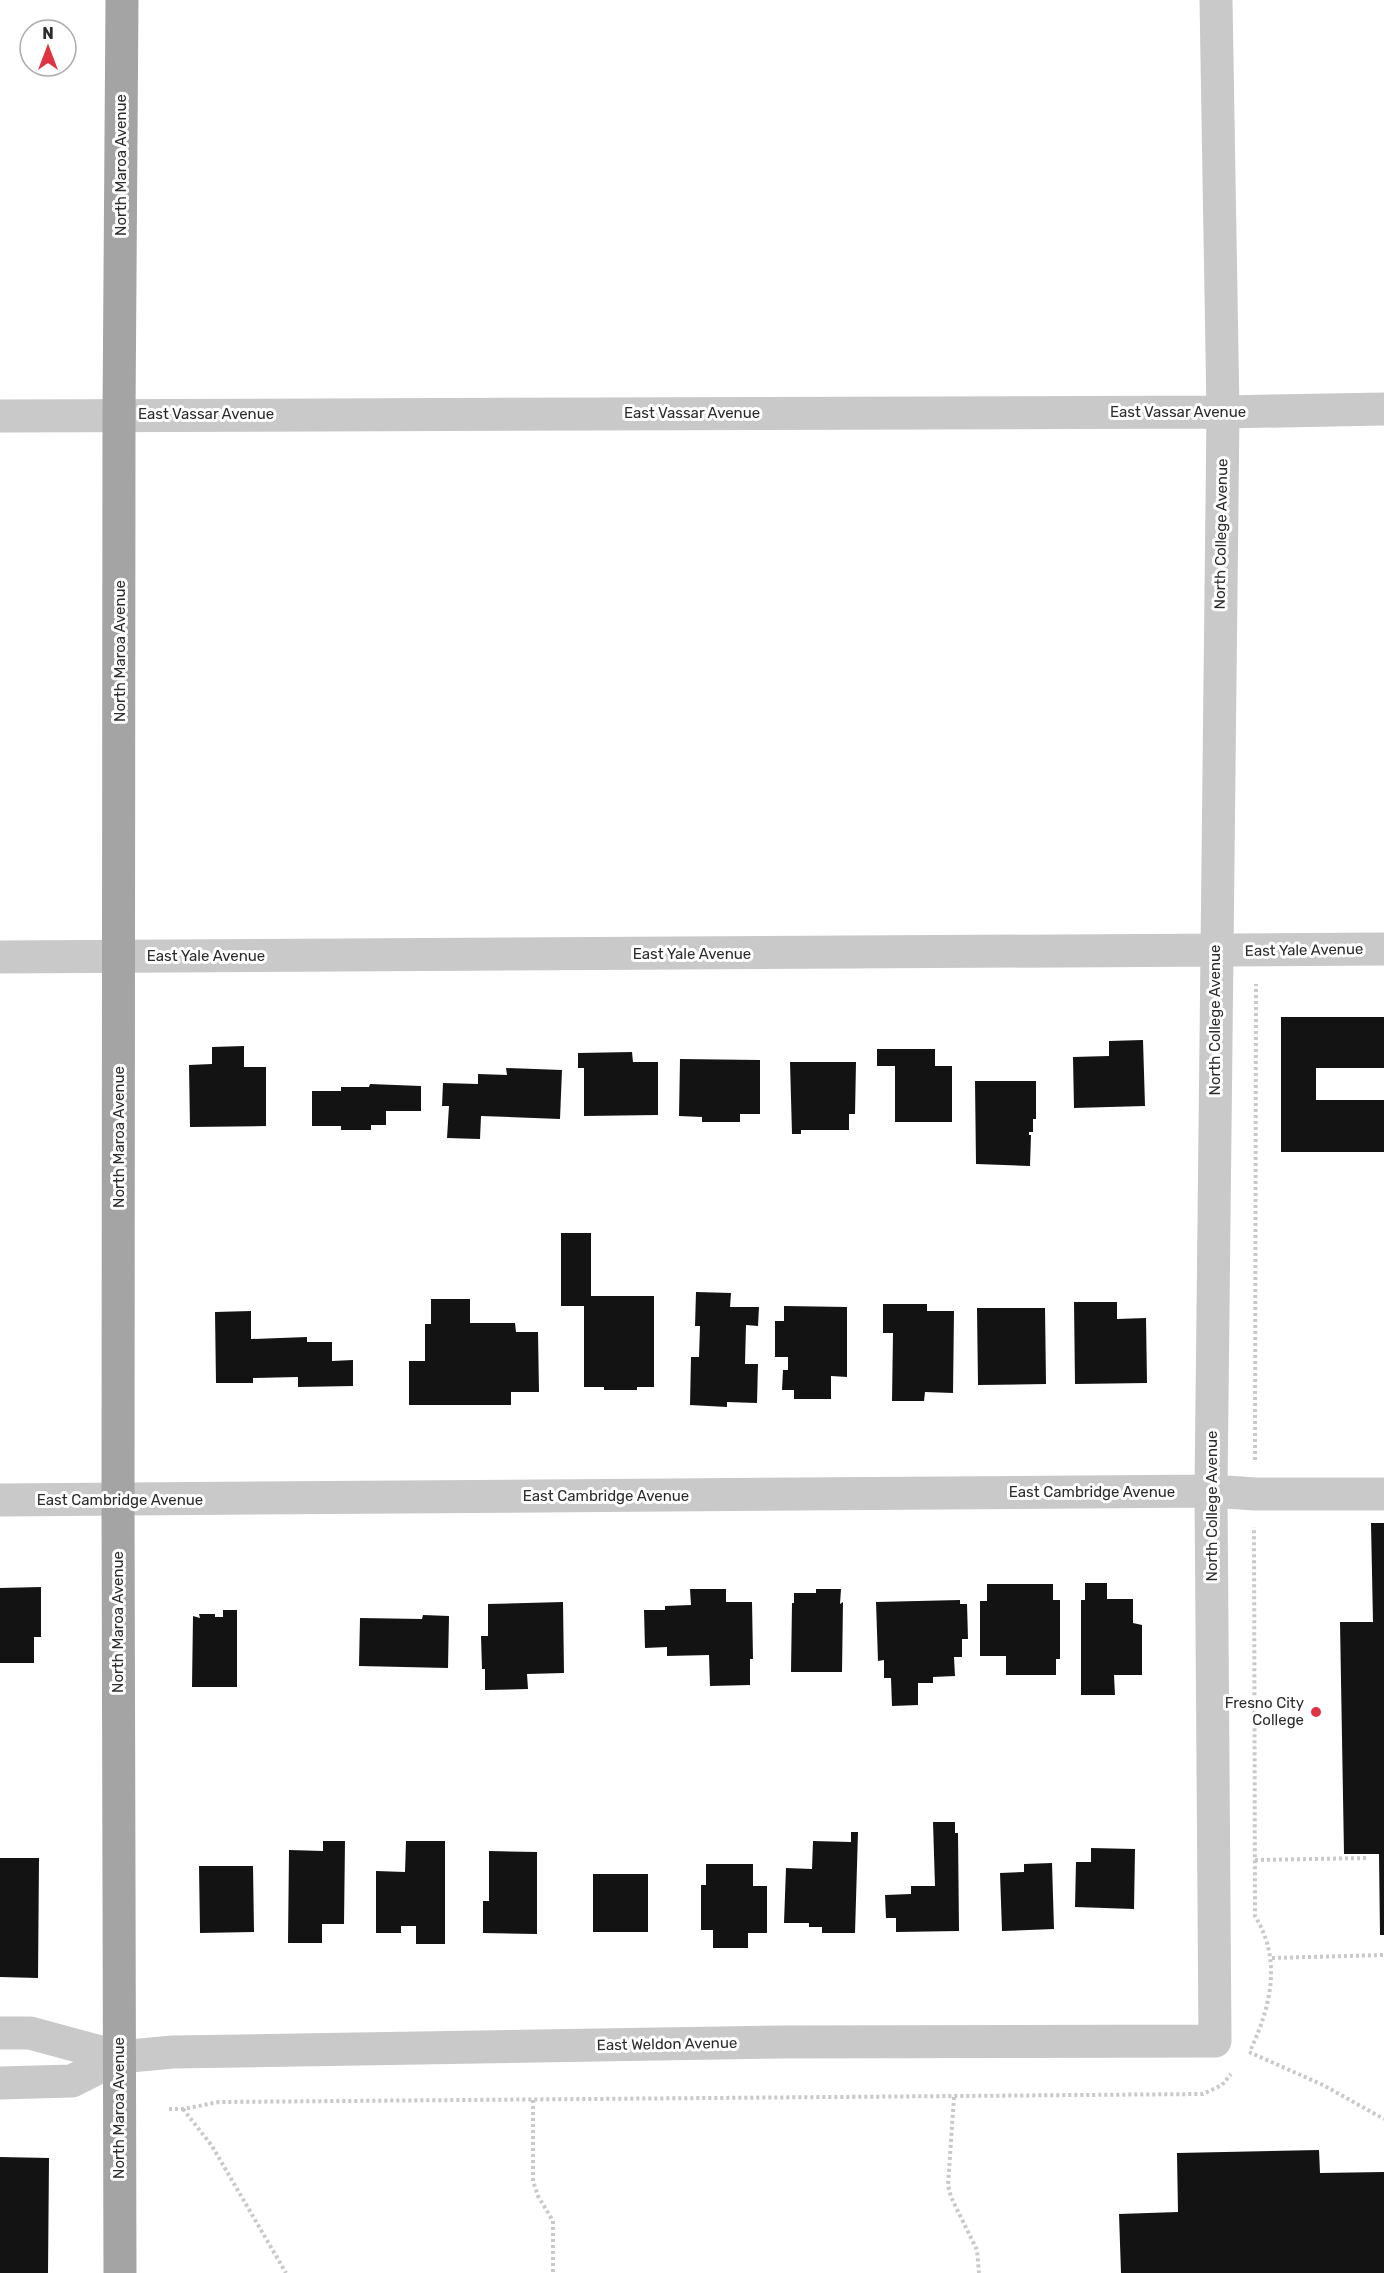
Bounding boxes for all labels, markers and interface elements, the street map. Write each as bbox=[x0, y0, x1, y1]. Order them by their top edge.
north arrow bbox=[18, 18, 78, 78]
text: N bbox=[42, 24, 54, 43]
street label: North Maroa Avenue bbox=[112, 94, 130, 236]
street label: East Vassar Avenue bbox=[1110, 403, 1246, 421]
street label: East Vassar Avenue bbox=[624, 404, 760, 422]
street label: East Vassar Avenue bbox=[138, 405, 274, 423]
street label: North College Avenue bbox=[1211, 458, 1231, 610]
street label: North Maroa Avenue bbox=[111, 580, 129, 722]
street label: East Yale Avenue bbox=[1245, 940, 1363, 960]
street label: East Yale Avenue bbox=[633, 945, 751, 963]
street label: North College Avenue bbox=[1206, 945, 1224, 1095]
street label: East Yale Avenue bbox=[147, 947, 265, 965]
street label: North Maroa Avenue bbox=[110, 1066, 128, 1208]
street label: North College Avenue bbox=[1203, 1431, 1221, 1581]
street label: East Cambridge Avenue bbox=[1009, 1483, 1175, 1501]
street label: East Cambridge Avenue bbox=[523, 1487, 689, 1505]
street label: East Cambridge Avenue bbox=[37, 1491, 203, 1509]
street label: North Maroa Avenue bbox=[109, 1551, 127, 1693]
place label: Fresno City College bbox=[1225, 1694, 1304, 1729]
marker: Fresno City College bbox=[1309, 1705, 1323, 1719]
street label: East Weldon Avenue bbox=[597, 2034, 737, 2054]
street label: North Maroa Avenue bbox=[110, 2037, 128, 2179]

